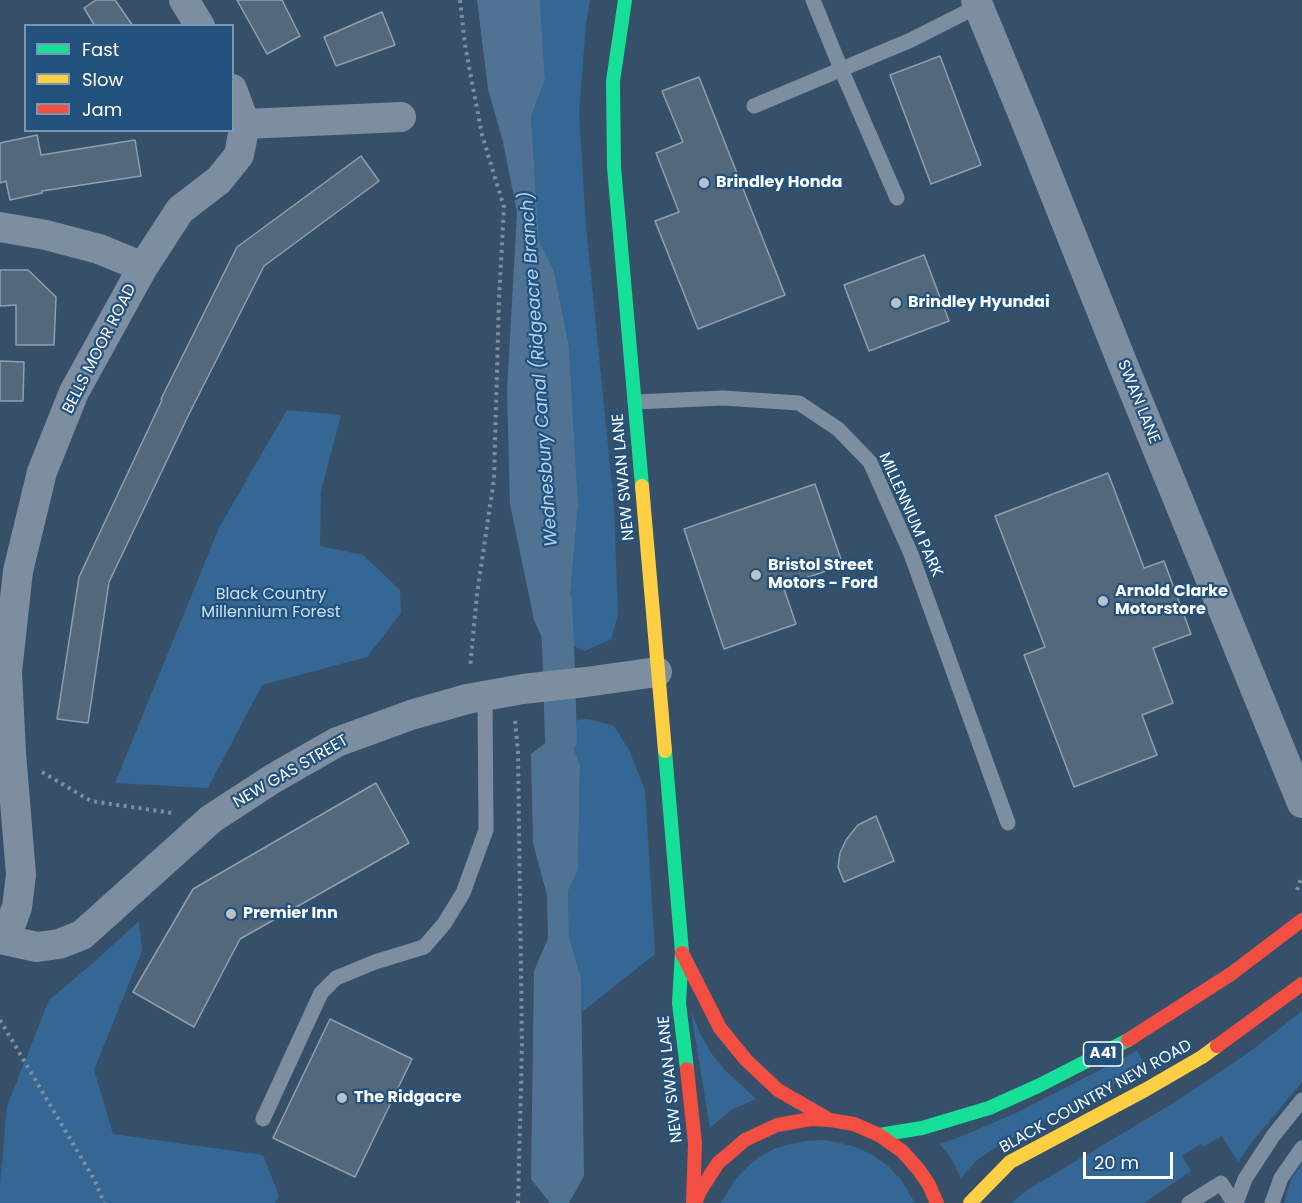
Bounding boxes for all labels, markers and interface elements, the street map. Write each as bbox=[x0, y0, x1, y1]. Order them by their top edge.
legend bbox=[24, 24, 234, 132]
text: Fast bbox=[82, 37, 119, 62]
text: Slow bbox=[82, 67, 123, 92]
text: Jam bbox=[82, 97, 122, 122]
place label: Brindley Honda bbox=[716, 173, 842, 193]
marker: Brindley Honda bbox=[697, 176, 711, 190]
water label: Wednesbury Canal (Ridgeacre Branch) bbox=[517, 191, 563, 547]
street label: BELLS MOOR ROAD bbox=[59, 281, 141, 417]
place label: Brindley Hyundai bbox=[908, 293, 1050, 313]
marker: Brindley Hyundai bbox=[889, 296, 903, 310]
street label: SWAN LANE bbox=[1113, 357, 1163, 447]
street label: NEW SWAN LANE bbox=[609, 413, 639, 541]
street label: MILLENNIUM PARK bbox=[874, 450, 946, 580]
place label: Bristol Street Motors - Ford bbox=[768, 556, 878, 594]
marker: Bristol Street Motors - Ford bbox=[749, 568, 763, 582]
place label: Arnold Clarke Motorstore bbox=[1115, 582, 1228, 620]
park label: Black Country Millennium Forest bbox=[201, 585, 341, 623]
marker: Arnold Clarke Motorstore bbox=[1096, 594, 1110, 608]
street label: NEW GAS STREET bbox=[230, 731, 352, 813]
place label: Premier Inn bbox=[243, 904, 338, 924]
marker: Premier Inn bbox=[224, 907, 238, 921]
street label: NEW SWAN LANE bbox=[655, 1014, 687, 1144]
street label: BLACK COUNTRY NEW ROAD bbox=[997, 1036, 1195, 1158]
road number: A41 bbox=[1084, 1042, 1122, 1066]
place label: The Ridgacre bbox=[354, 1088, 462, 1108]
marker: The Ridgacre bbox=[335, 1091, 349, 1105]
scale bar bbox=[1086, 1140, 1176, 1178]
text: 20 m bbox=[1094, 1150, 1139, 1175]

